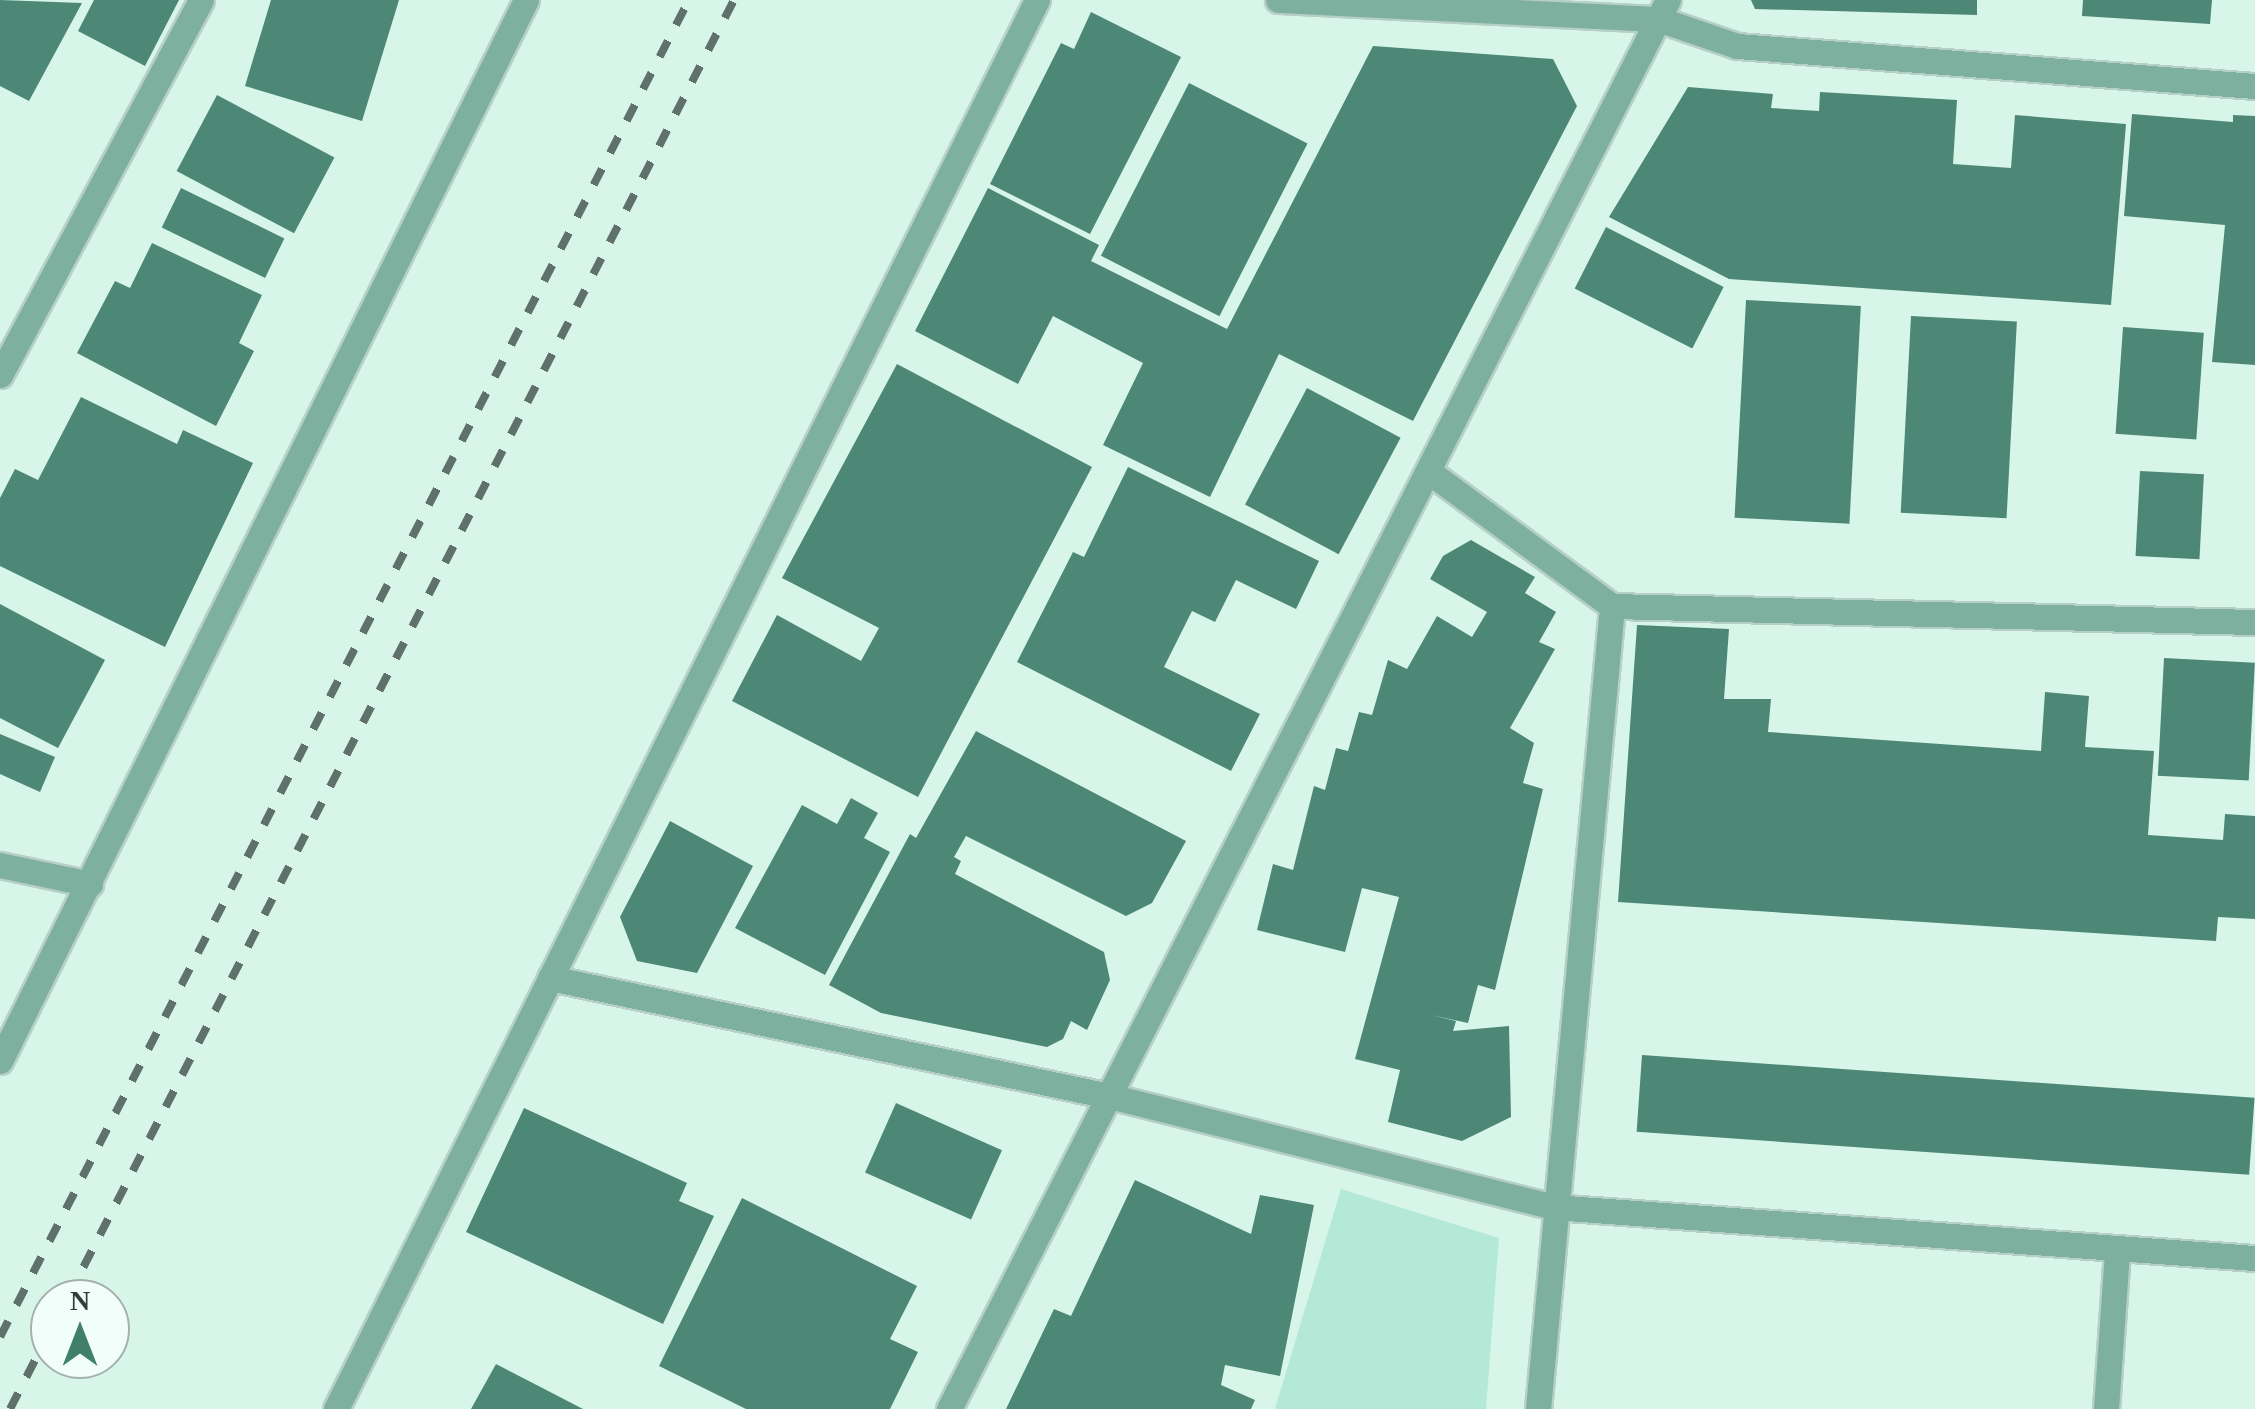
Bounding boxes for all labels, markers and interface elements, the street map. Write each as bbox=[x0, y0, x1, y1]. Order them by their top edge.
north arrow bbox=[30, 1279, 130, 1379]
text: N bbox=[70, 1285, 90, 1316]

